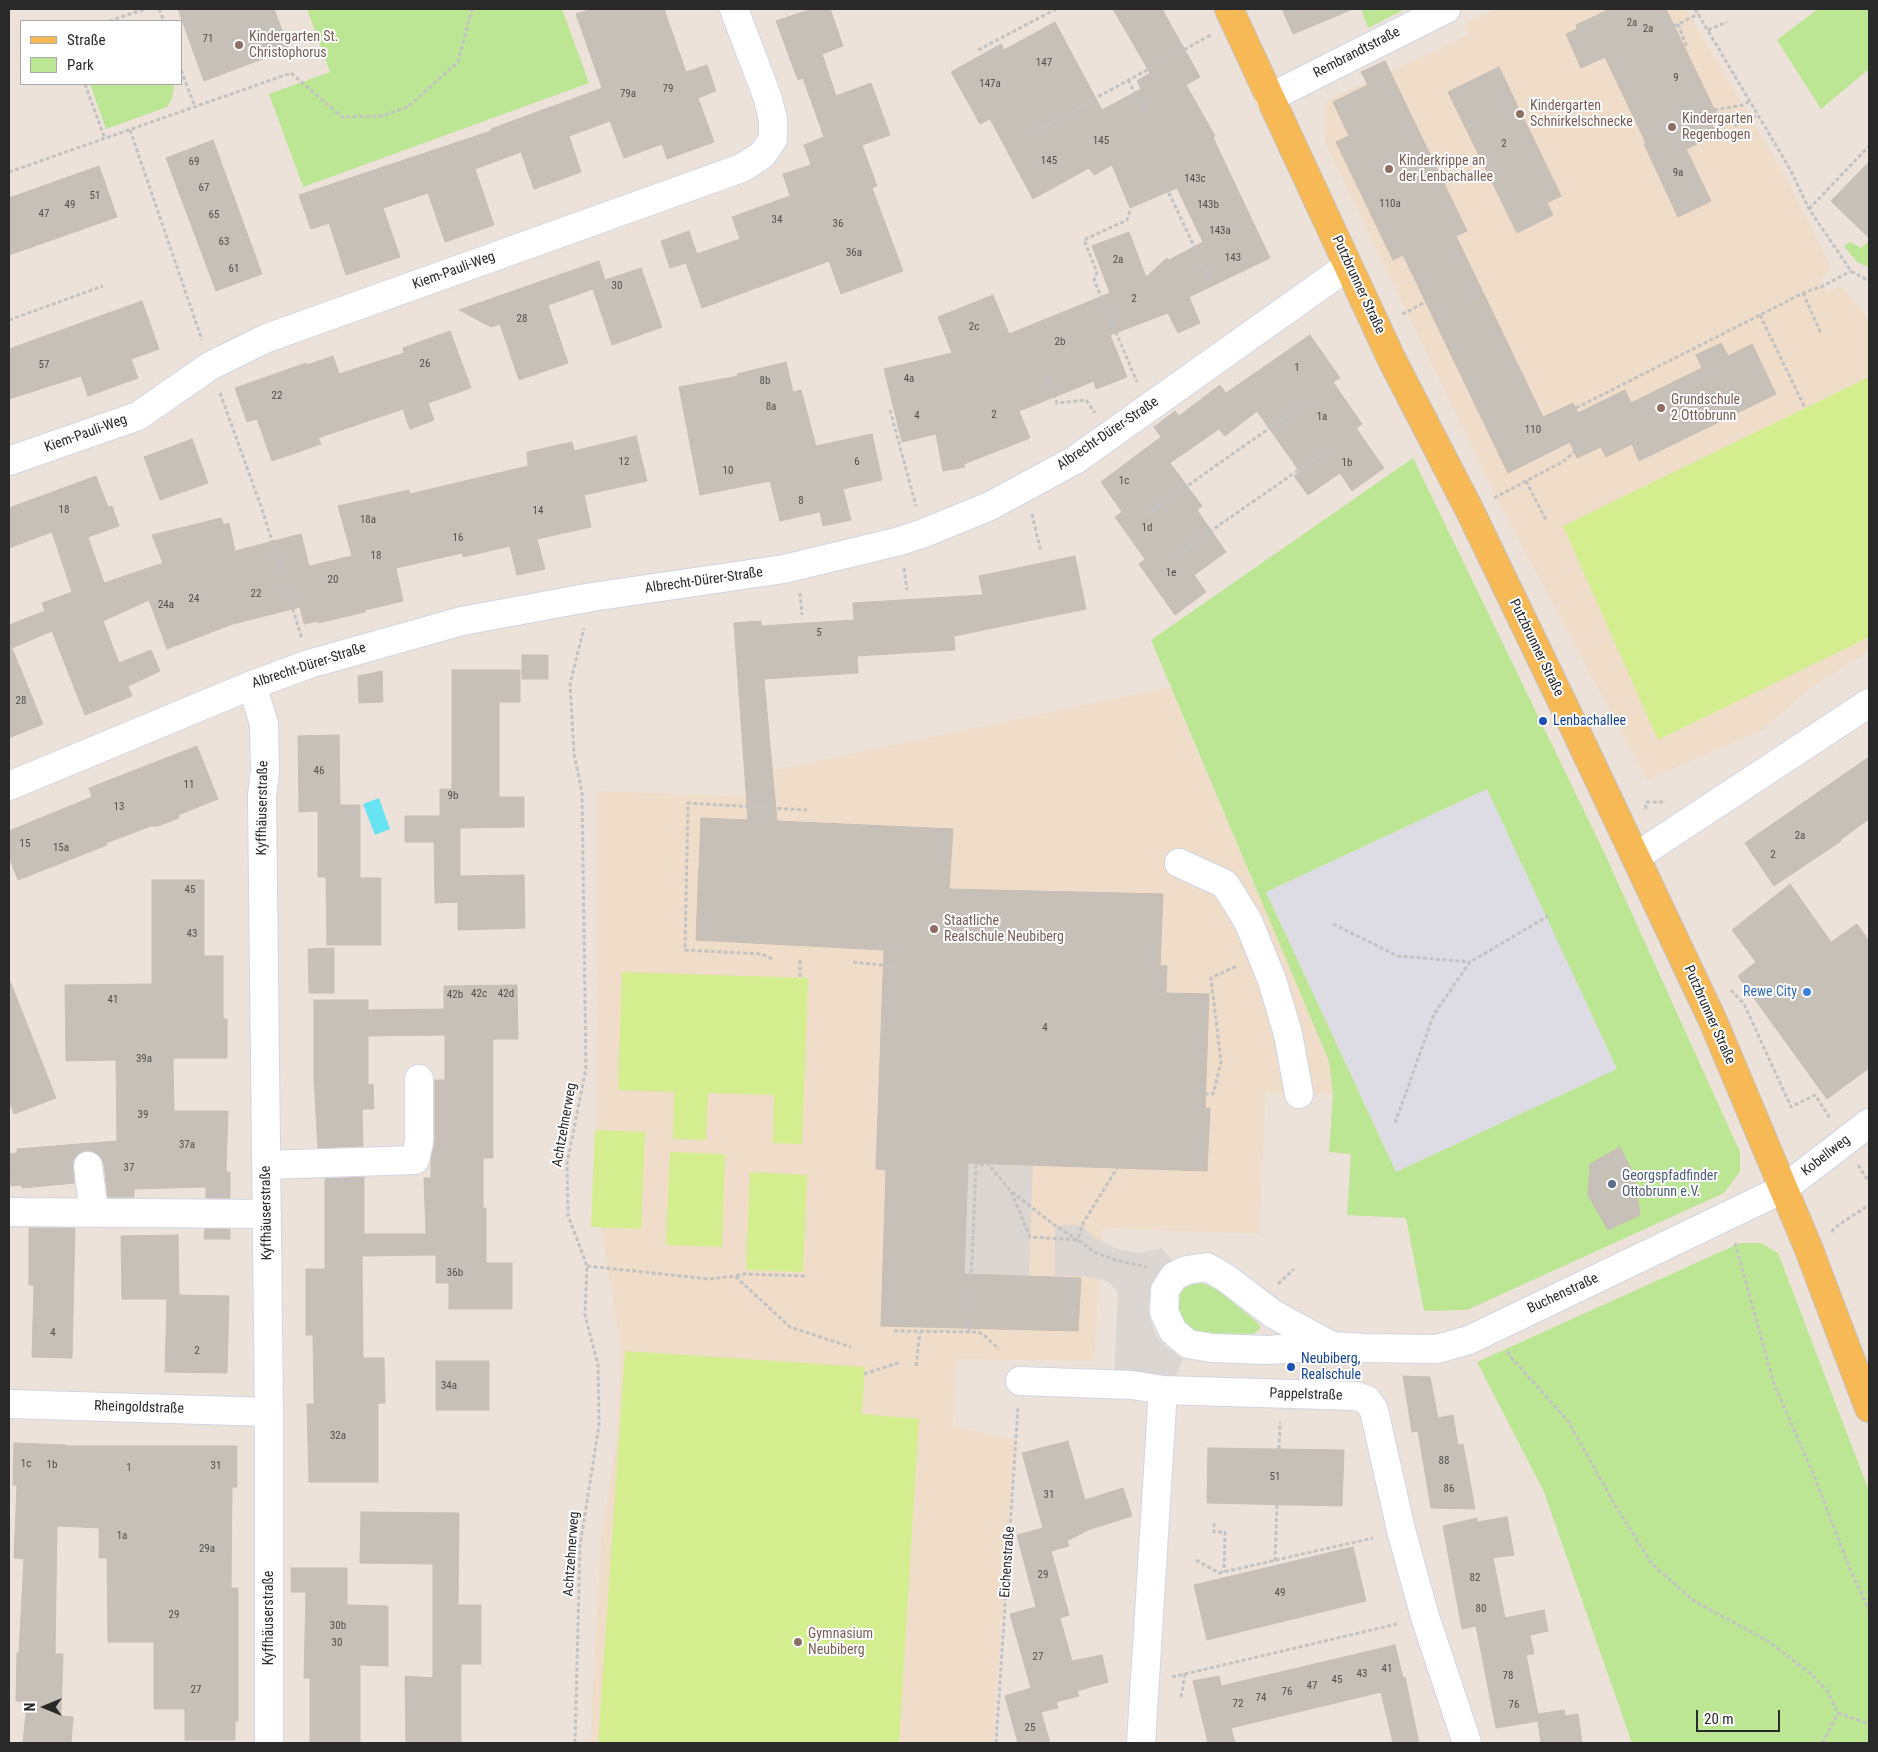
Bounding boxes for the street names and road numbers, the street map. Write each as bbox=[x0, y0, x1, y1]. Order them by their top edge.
street label: Rembrandtstraße bbox=[1311, 24, 1403, 82]
street label: Putzbrunner Straße bbox=[1328, 233, 1388, 337]
street label: Kiem-Pauli-Weg bbox=[411, 248, 497, 294]
street label: Albrecht-Dürer-Straße bbox=[1054, 394, 1162, 474]
street label: Kiem-Pauli-Weg bbox=[43, 411, 129, 457]
street label: Albrecht-Dürer-Straße bbox=[644, 564, 764, 598]
street label: Putzbrunner Straße bbox=[1505, 597, 1567, 699]
street label: Albrecht-Dürer-Straße bbox=[250, 640, 368, 692]
street label: Kyffhäuserstraße bbox=[254, 761, 272, 855]
street label: Putzbrunner Straße bbox=[1680, 963, 1738, 1067]
street label: Achtzehnerweg bbox=[549, 1082, 581, 1168]
street label: Kobellweg bbox=[1798, 1132, 1854, 1180]
street label: Kyffhäuserstraße bbox=[258, 1166, 276, 1260]
street label: Buchenstraße bbox=[1525, 1270, 1601, 1318]
street label: Pappelstraße bbox=[1269, 1385, 1343, 1405]
street label: Rheingoldstraße bbox=[94, 1398, 184, 1418]
street label: Achtzehnerweg bbox=[561, 1511, 583, 1597]
street label: Eichenstraße bbox=[997, 1526, 1019, 1598]
street label: Kyffhäuserstraße bbox=[261, 1571, 277, 1665]

